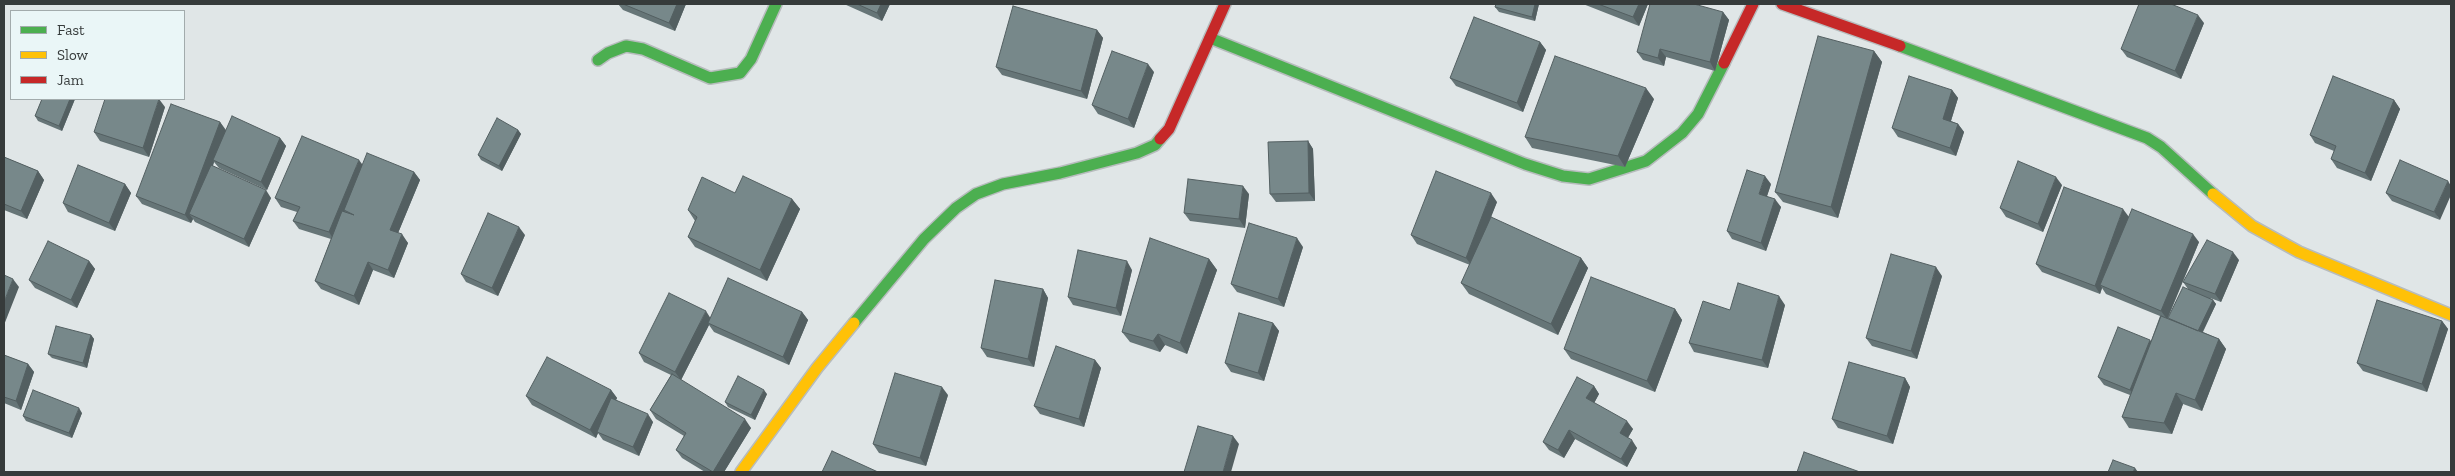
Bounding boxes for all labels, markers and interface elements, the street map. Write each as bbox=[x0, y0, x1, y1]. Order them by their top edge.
legend bbox=[10, 10, 185, 100]
text: Fast bbox=[57, 21, 85, 39]
text: Slow bbox=[57, 46, 88, 64]
text: Jam bbox=[57, 71, 84, 89]

